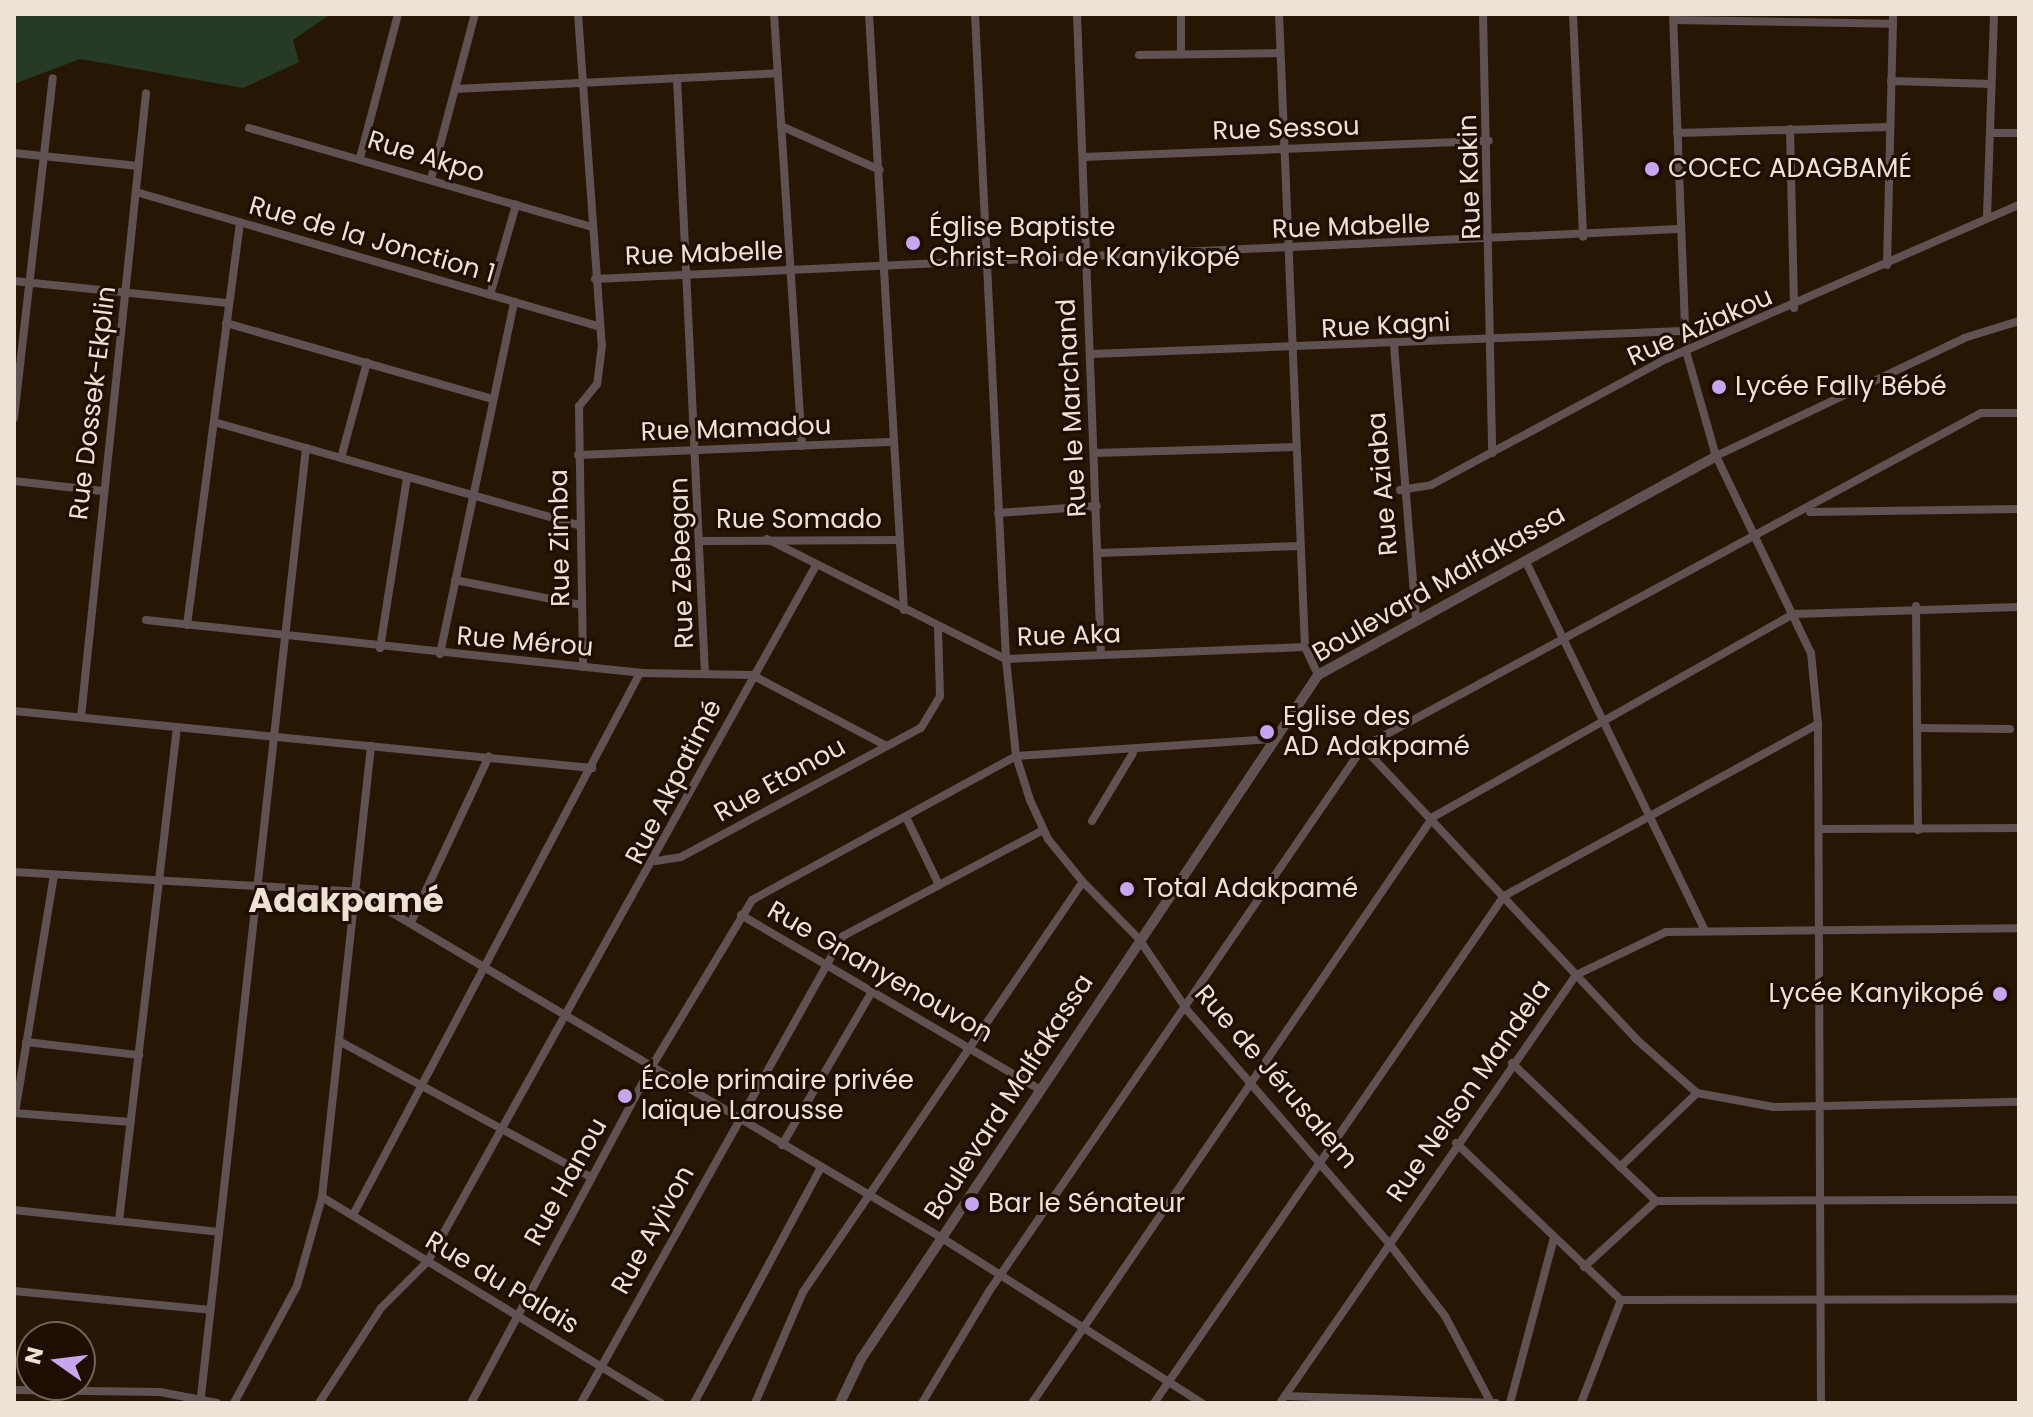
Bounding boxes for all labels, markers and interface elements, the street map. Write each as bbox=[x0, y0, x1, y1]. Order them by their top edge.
street label: Rue Sessou bbox=[1212, 111, 1360, 147]
street label: Rue Kakin bbox=[1452, 114, 1488, 240]
street label: Rue Akpo bbox=[364, 124, 488, 190]
place label: COCEC ADAGBAMÉ bbox=[1668, 153, 1912, 185]
marker: COCEC ADAGBAMÉ bbox=[1643, 160, 1661, 178]
street label: Rue de la Jonction 1 bbox=[245, 190, 499, 290]
street label: Rue Mabelle bbox=[1271, 209, 1431, 245]
place label: Église Baptiste Christ-Roi de Kanyikopé bbox=[929, 212, 1240, 274]
marker: Église Baptiste Christ-Roi de Kanyikopé bbox=[904, 234, 922, 252]
street label: Rue Mabelle bbox=[624, 236, 784, 272]
street label: Rue Aziakou bbox=[1623, 281, 1777, 373]
street label: Rue Dossek-Ekplin bbox=[63, 284, 123, 522]
street label: Rue le Marchand bbox=[1051, 298, 1093, 518]
street label: Rue Kagni bbox=[1321, 307, 1451, 345]
place label: Lycée Fally Bébé bbox=[1735, 371, 1947, 403]
marker: Lycée Fally Bébé bbox=[1710, 378, 1728, 396]
street label: Rue Mamadou bbox=[640, 410, 832, 448]
street label: Rue Aziaba bbox=[1361, 411, 1405, 557]
street label: Rue Zimba bbox=[543, 469, 577, 607]
street label: Rue Zebegan bbox=[663, 477, 701, 649]
street label: Boulevard Malfakassa bbox=[1307, 499, 1571, 669]
street label: Rue Somado bbox=[716, 504, 882, 536]
street label: Rue Aka bbox=[1016, 619, 1122, 653]
street label: Rue Mérou bbox=[455, 620, 595, 664]
street label: Rue Akpatimé bbox=[619, 695, 729, 869]
place label: Eglise des AD Adakpamé bbox=[1283, 701, 1470, 762]
marker: Eglise des AD Adakpamé bbox=[1258, 723, 1276, 741]
street label: Rue Etonou bbox=[709, 731, 851, 829]
place label: Total Adakpamé bbox=[1143, 873, 1358, 905]
marker: Total Adakpamé bbox=[1118, 880, 1136, 898]
district label: Adakpamé bbox=[248, 881, 444, 921]
street label: Rue Gnanyenouvon bbox=[762, 895, 998, 1049]
street label: Boulevard Malfakassa bbox=[918, 968, 1100, 1226]
street label: Rue Nelson Mandela bbox=[1380, 974, 1558, 1208]
place label: Lycée Kanyikopé bbox=[1769, 978, 1984, 1010]
street label: Rue de Jérusalem bbox=[1188, 979, 1364, 1175]
marker: Lycée Kanyikopé bbox=[1991, 985, 2009, 1003]
place label: École primaire privée laïque Larousse bbox=[641, 1065, 914, 1126]
marker: École primaire privée laïque Larousse bbox=[616, 1087, 634, 1105]
street label: Rue Hanou bbox=[518, 1113, 614, 1251]
street label: Rue Ayivon bbox=[605, 1160, 701, 1300]
place label: Bar le Sénateur bbox=[988, 1188, 1185, 1220]
marker: Bar le Sénateur bbox=[963, 1195, 981, 1213]
street label: Rue du Palais bbox=[420, 1225, 584, 1341]
north arrow bbox=[16, 1321, 96, 1401]
text: N bbox=[17, 1344, 51, 1367]

